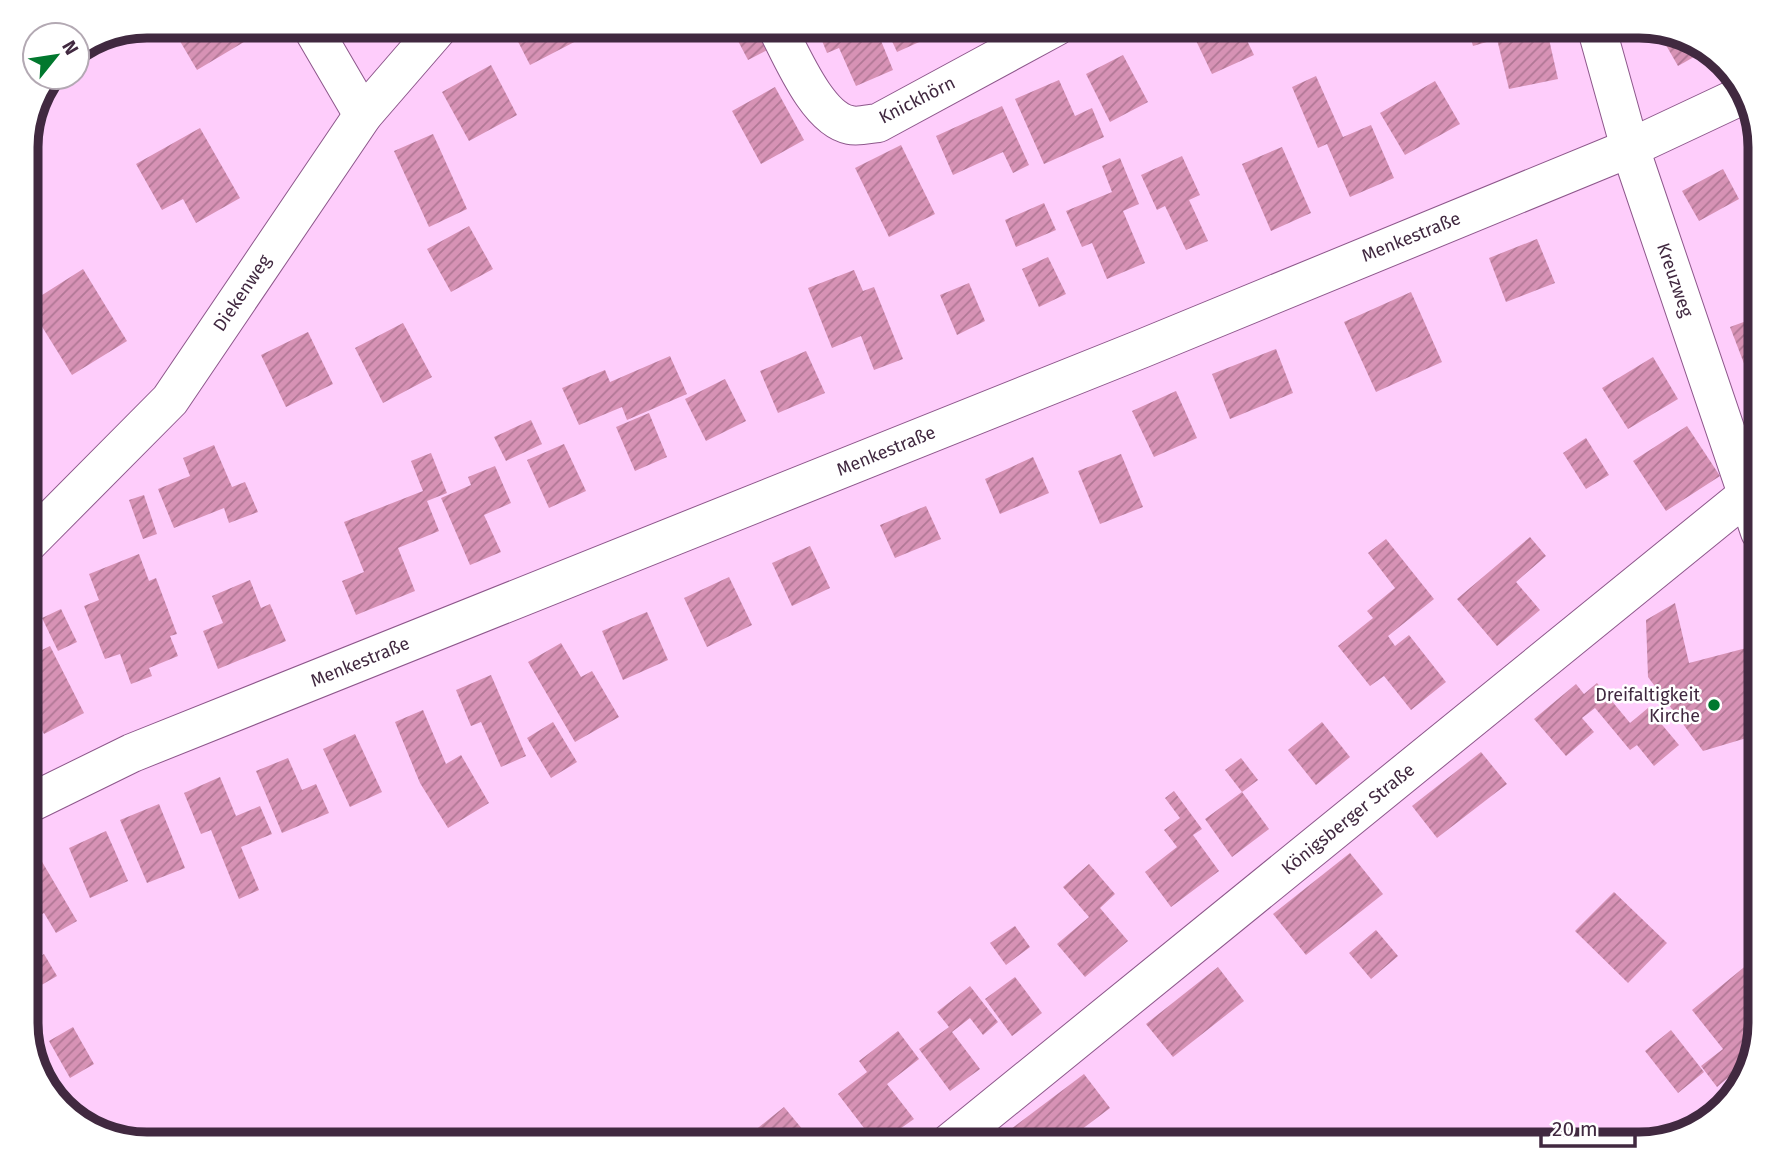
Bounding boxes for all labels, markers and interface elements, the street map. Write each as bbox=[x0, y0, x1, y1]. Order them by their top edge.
north arrow bbox=[21, 21, 91, 91]
text: N bbox=[57, 37, 83, 59]
street label: Knickhörn bbox=[875, 71, 959, 129]
street label: Menkestraße bbox=[1358, 207, 1464, 267]
street label: Kreuzweg bbox=[1652, 240, 1698, 321]
street label: Diekenweg bbox=[208, 250, 276, 336]
street label: Menkestraße bbox=[833, 421, 939, 481]
street label: Menkestraße bbox=[307, 632, 413, 692]
place label: Dreifaltigkeit Kirche bbox=[1595, 684, 1700, 727]
marker: Dreifaltigkeit Kirche bbox=[1706, 697, 1722, 713]
street label: Königsberger Straße bbox=[1277, 759, 1419, 879]
scale bar bbox=[1541, 1104, 1636, 1148]
text: 20 m bbox=[1552, 1116, 1598, 1142]

